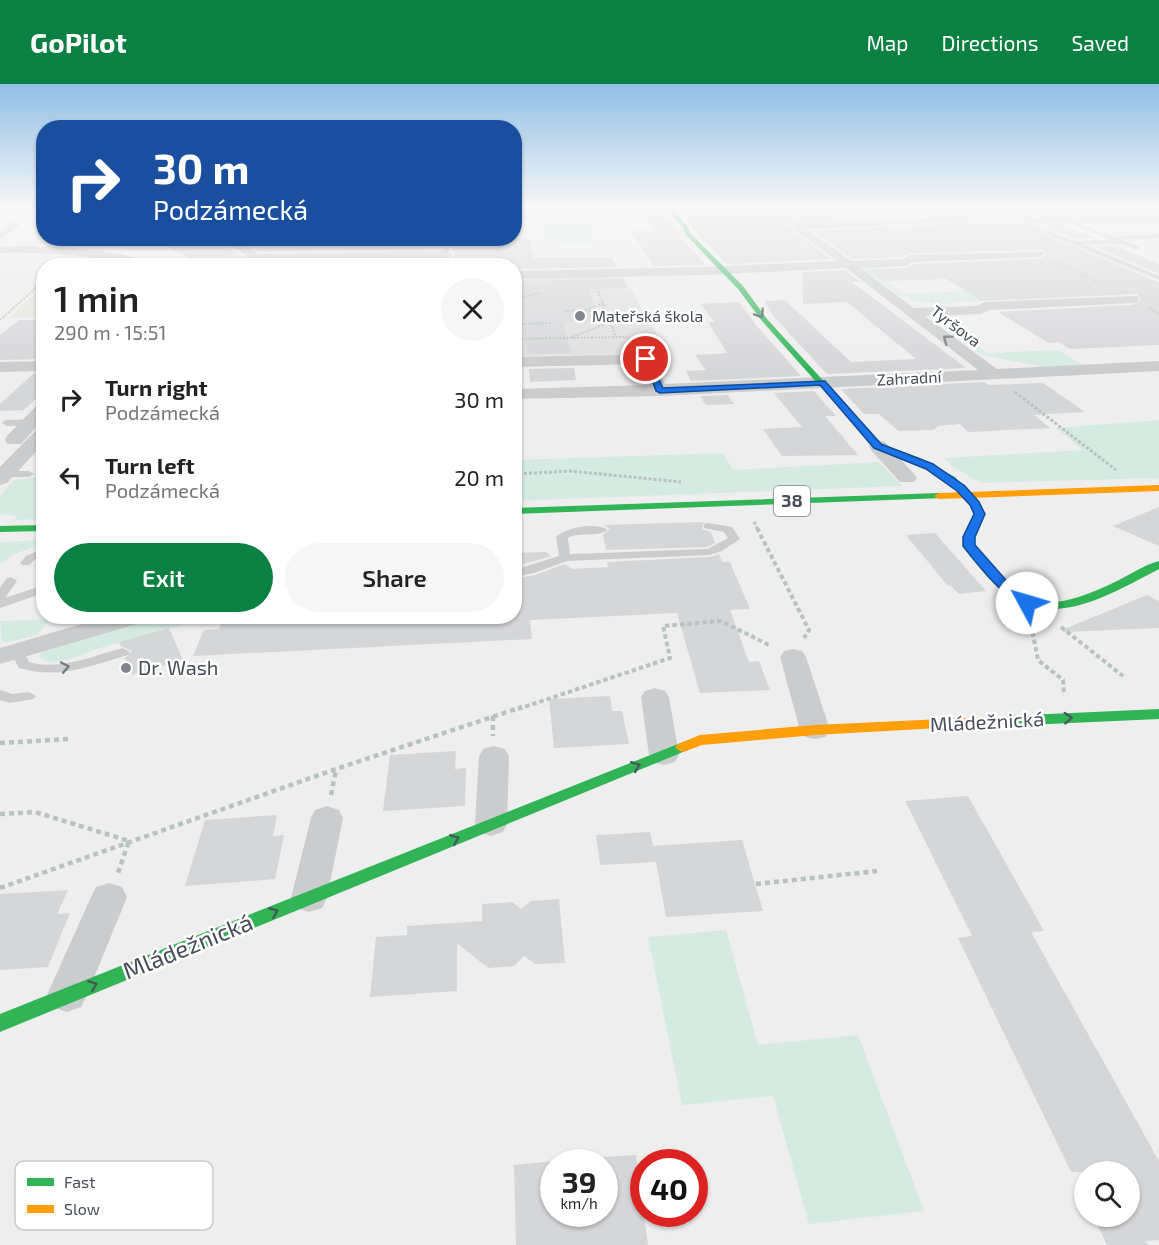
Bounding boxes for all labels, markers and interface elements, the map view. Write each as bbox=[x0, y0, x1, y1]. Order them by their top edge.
text: GoPilot bbox=[30, 25, 127, 59]
text: Map bbox=[866, 30, 909, 55]
text: Directions bbox=[942, 30, 1038, 55]
text: Saved bbox=[1071, 30, 1129, 55]
text: 30 m bbox=[153, 142, 249, 192]
icon: right bbox=[54, 144, 132, 222]
text: Podzámecká bbox=[153, 193, 308, 225]
text: 1 min bbox=[54, 276, 139, 319]
button: close bbox=[441, 278, 504, 341]
street label: Tyršova bbox=[928, 301, 985, 350]
place label: Mateřská škola bbox=[592, 306, 703, 325]
one-way arrow bbox=[753, 307, 764, 318]
marker: Mateřská škola bbox=[573, 309, 587, 323]
text: 290 m · 15:51 bbox=[54, 320, 166, 344]
pin bbox=[620, 333, 671, 384]
one-way arrow bbox=[942, 335, 953, 346]
icon: arrive bbox=[629, 342, 662, 375]
street label: Zahradní bbox=[876, 366, 943, 389]
text: Turn right bbox=[105, 374, 207, 400]
icon: right bbox=[54, 383, 87, 416]
text: 30 m bbox=[454, 386, 504, 412]
text: Podzámecká bbox=[105, 400, 220, 424]
text: Turn left bbox=[105, 452, 194, 478]
icon: left bbox=[54, 461, 87, 494]
text: 20 m bbox=[454, 464, 504, 490]
text: Podzámecká bbox=[105, 478, 220, 502]
road number: 38 bbox=[774, 486, 810, 516]
button: Exit bbox=[54, 543, 273, 612]
button: Share bbox=[285, 543, 504, 612]
position arrow bbox=[995, 571, 1059, 635]
place label: Dr. Wash bbox=[138, 655, 218, 679]
marker: Dr. Wash bbox=[119, 661, 133, 675]
one-way arrow bbox=[60, 662, 70, 675]
street label: Mládežnická bbox=[929, 706, 1045, 736]
one-way arrow bbox=[1063, 712, 1072, 725]
one-way arrow bbox=[629, 761, 640, 773]
one-way arrow bbox=[449, 834, 460, 846]
street label: Mládežnická bbox=[118, 906, 257, 985]
one-way arrow bbox=[268, 907, 279, 919]
one-way arrow bbox=[87, 980, 98, 992]
speed limit sign: 40 bbox=[630, 1149, 708, 1227]
legend bbox=[15, 1161, 213, 1230]
map controls bbox=[1074, 1161, 1140, 1227]
button: search bbox=[1074, 1161, 1140, 1227]
text: 39 bbox=[562, 1163, 596, 1199]
text: Fast bbox=[64, 1172, 95, 1191]
text: km/h bbox=[560, 1194, 598, 1212]
text: Slow bbox=[64, 1199, 100, 1218]

